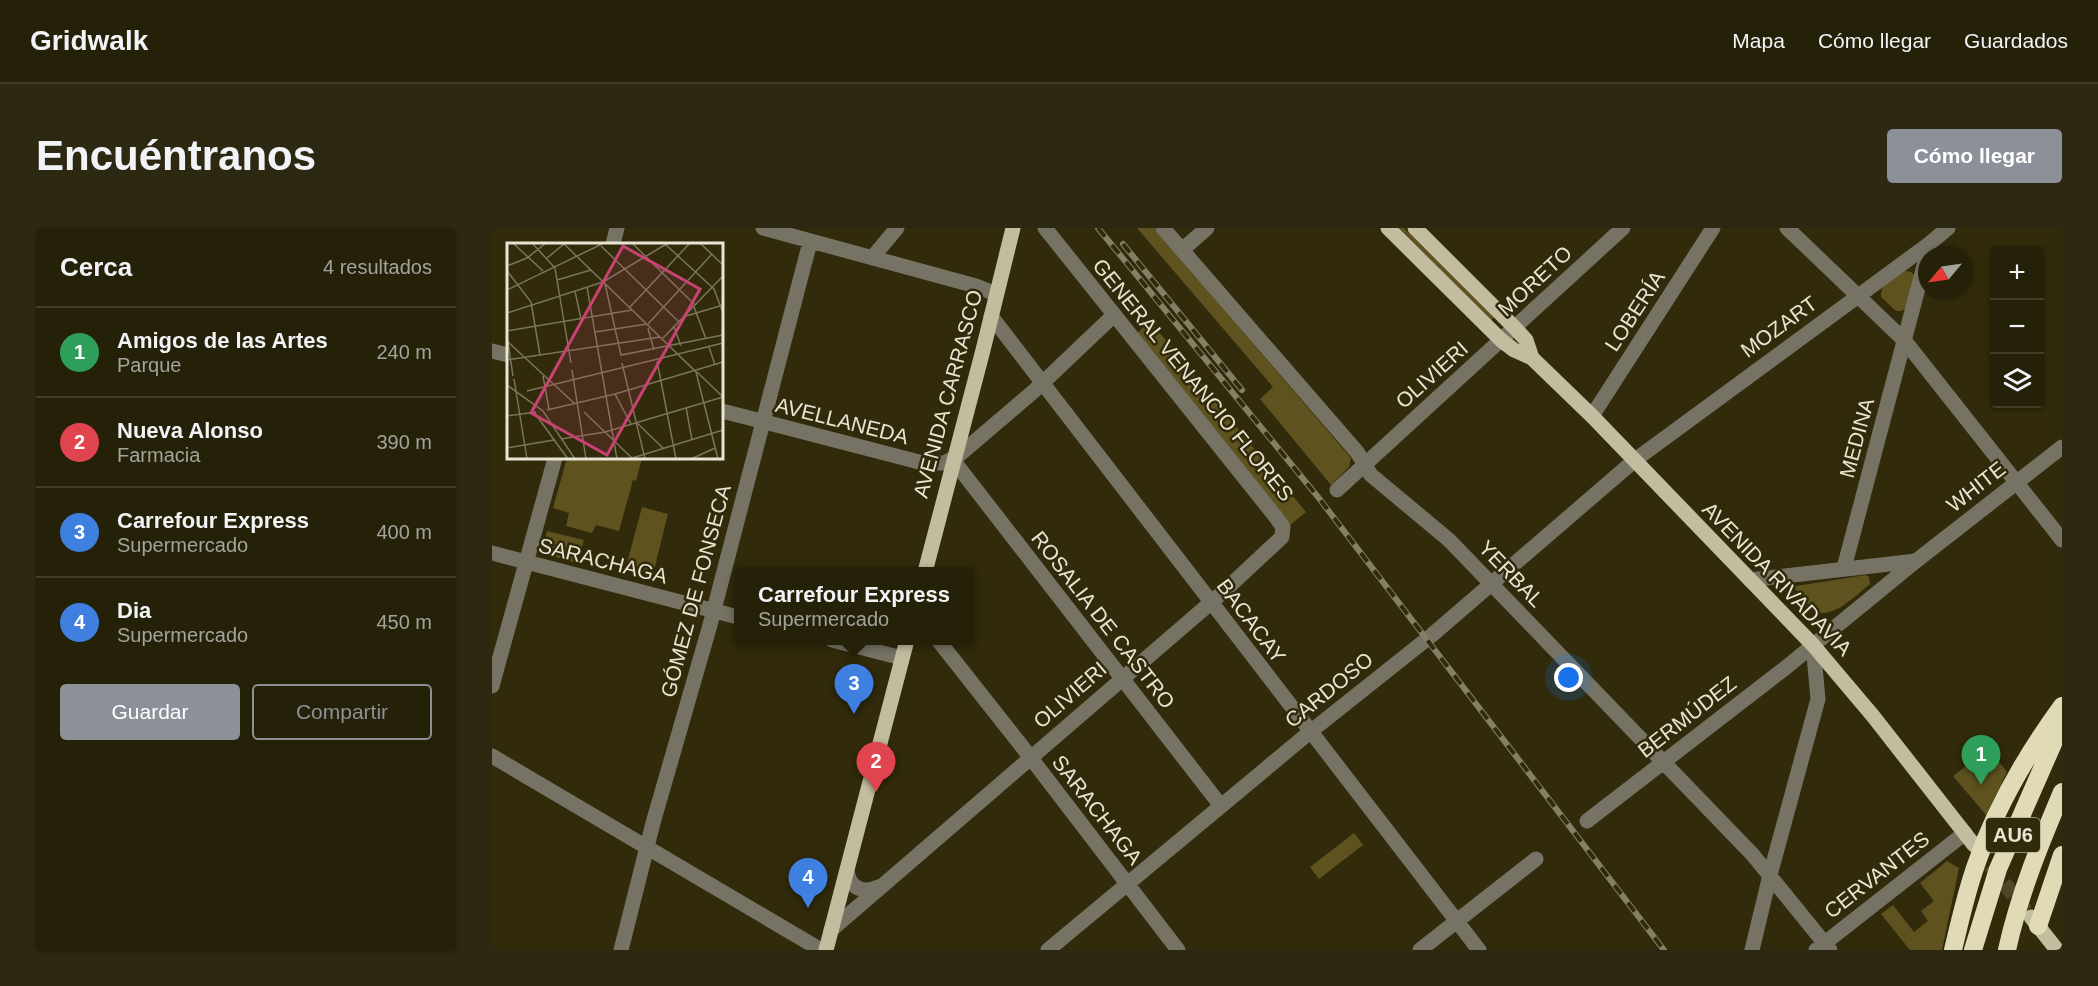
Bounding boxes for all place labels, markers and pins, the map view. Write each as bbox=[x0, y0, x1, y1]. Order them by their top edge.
pin: 3 bbox=[834, 664, 874, 714]
pin: 1 bbox=[1962, 736, 2000, 785]
pin: 2 bbox=[856, 742, 896, 792]
pin: 4 bbox=[788, 858, 828, 908]

